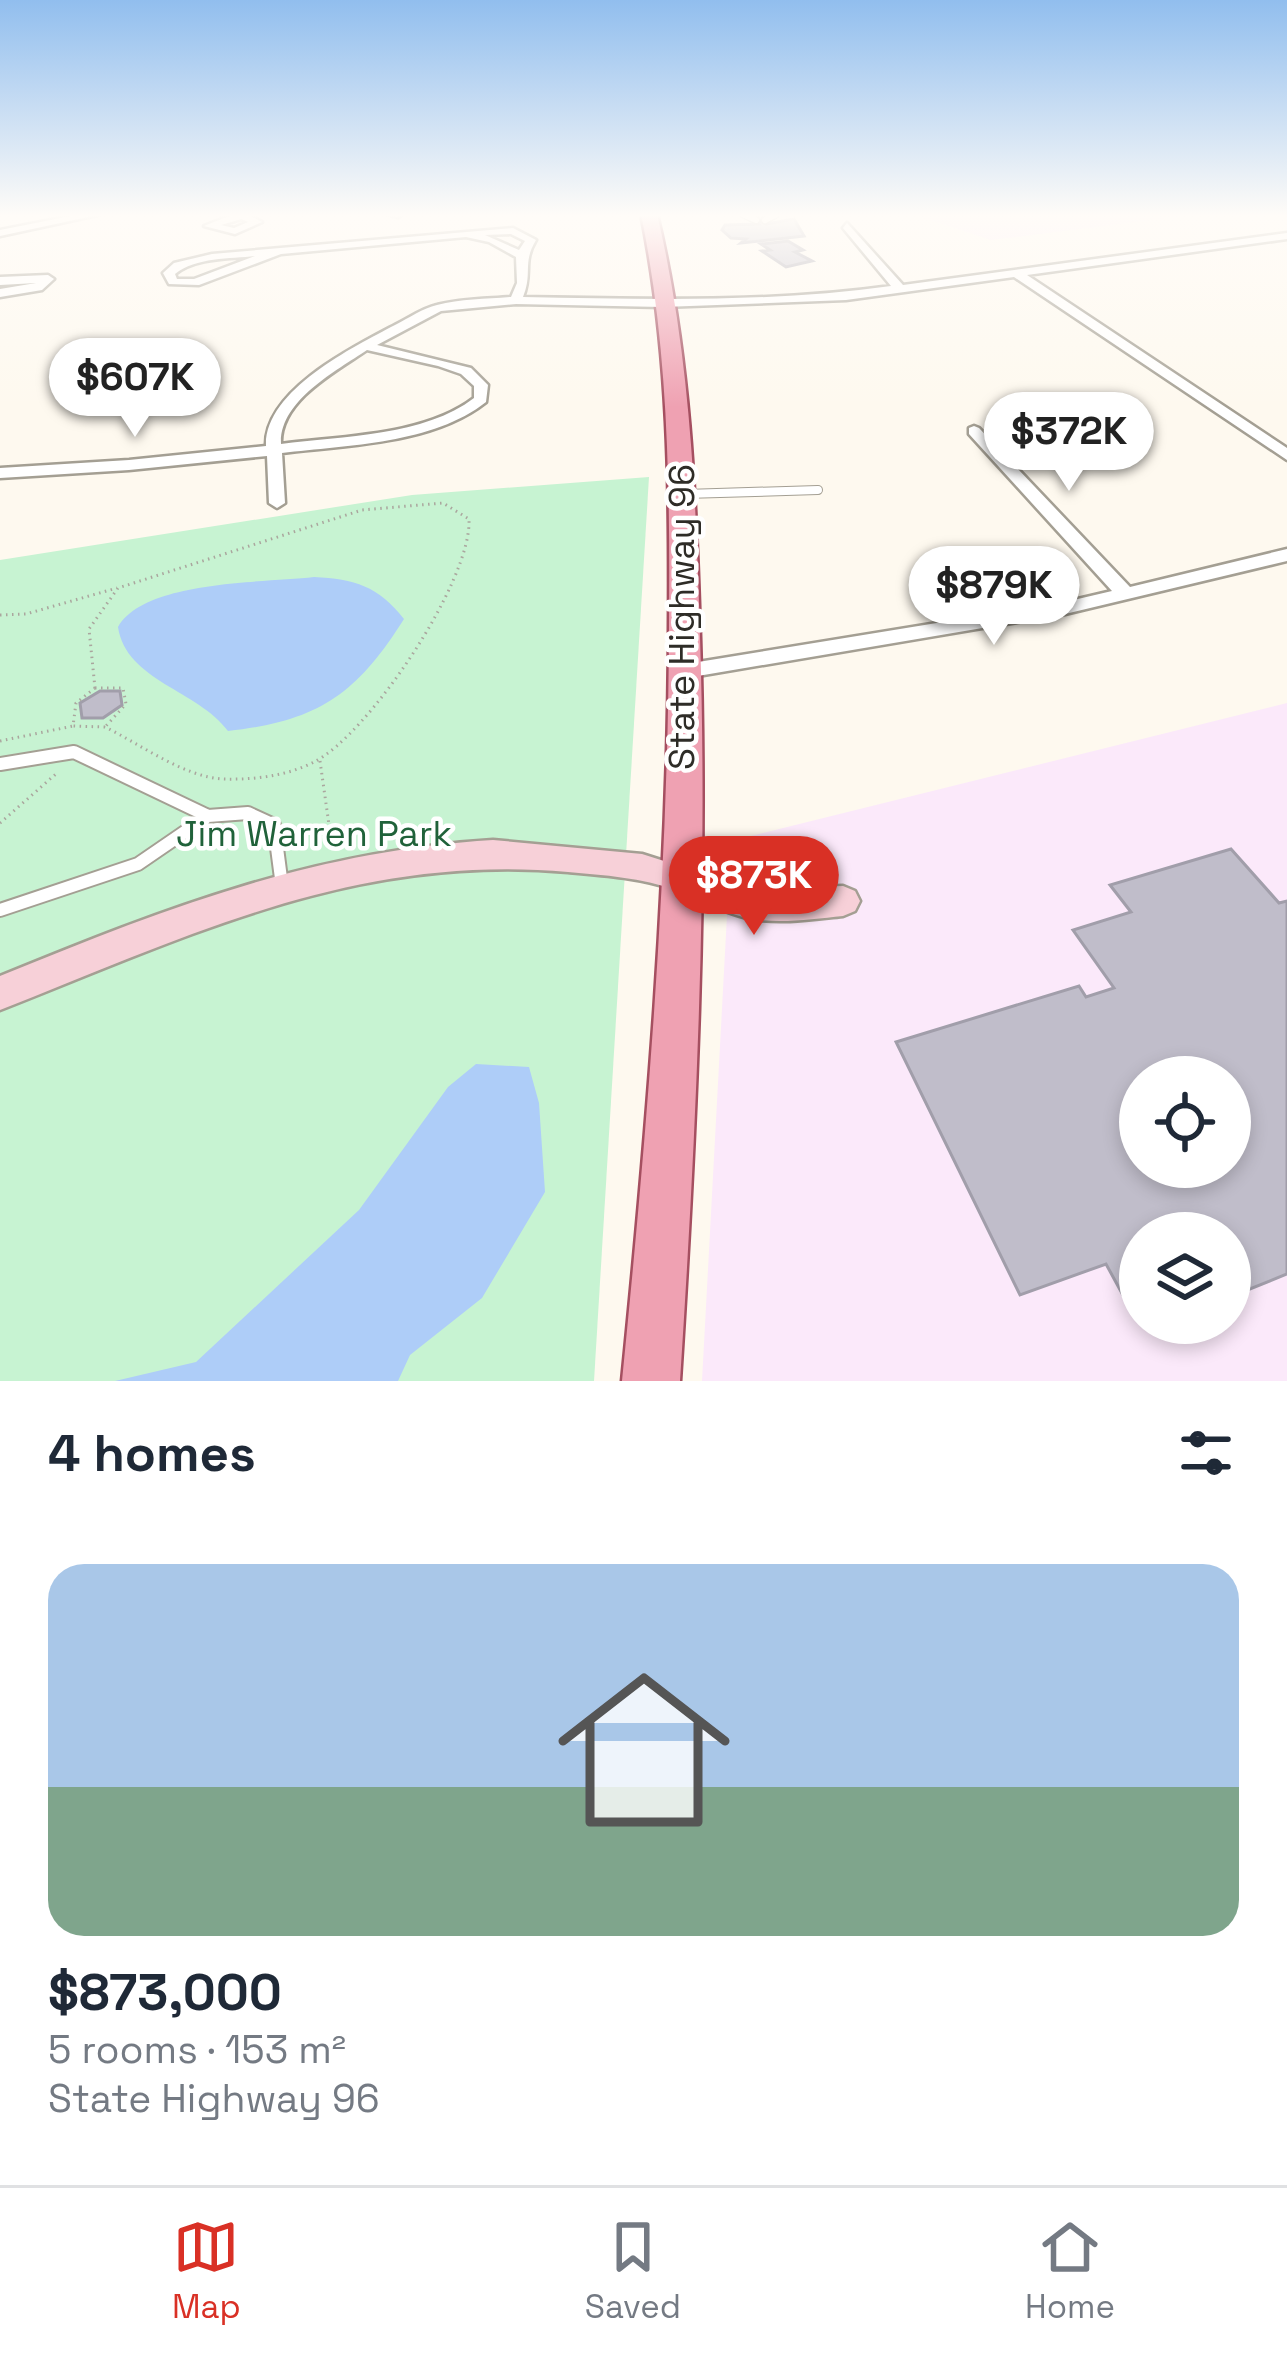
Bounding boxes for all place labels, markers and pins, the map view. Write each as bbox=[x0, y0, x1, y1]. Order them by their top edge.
pin: $607K bbox=[51, 338, 219, 440]
pin: $372K bbox=[985, 392, 1153, 494]
pin: $879K bbox=[910, 546, 1078, 648]
pin: $873K bbox=[670, 836, 838, 938]

